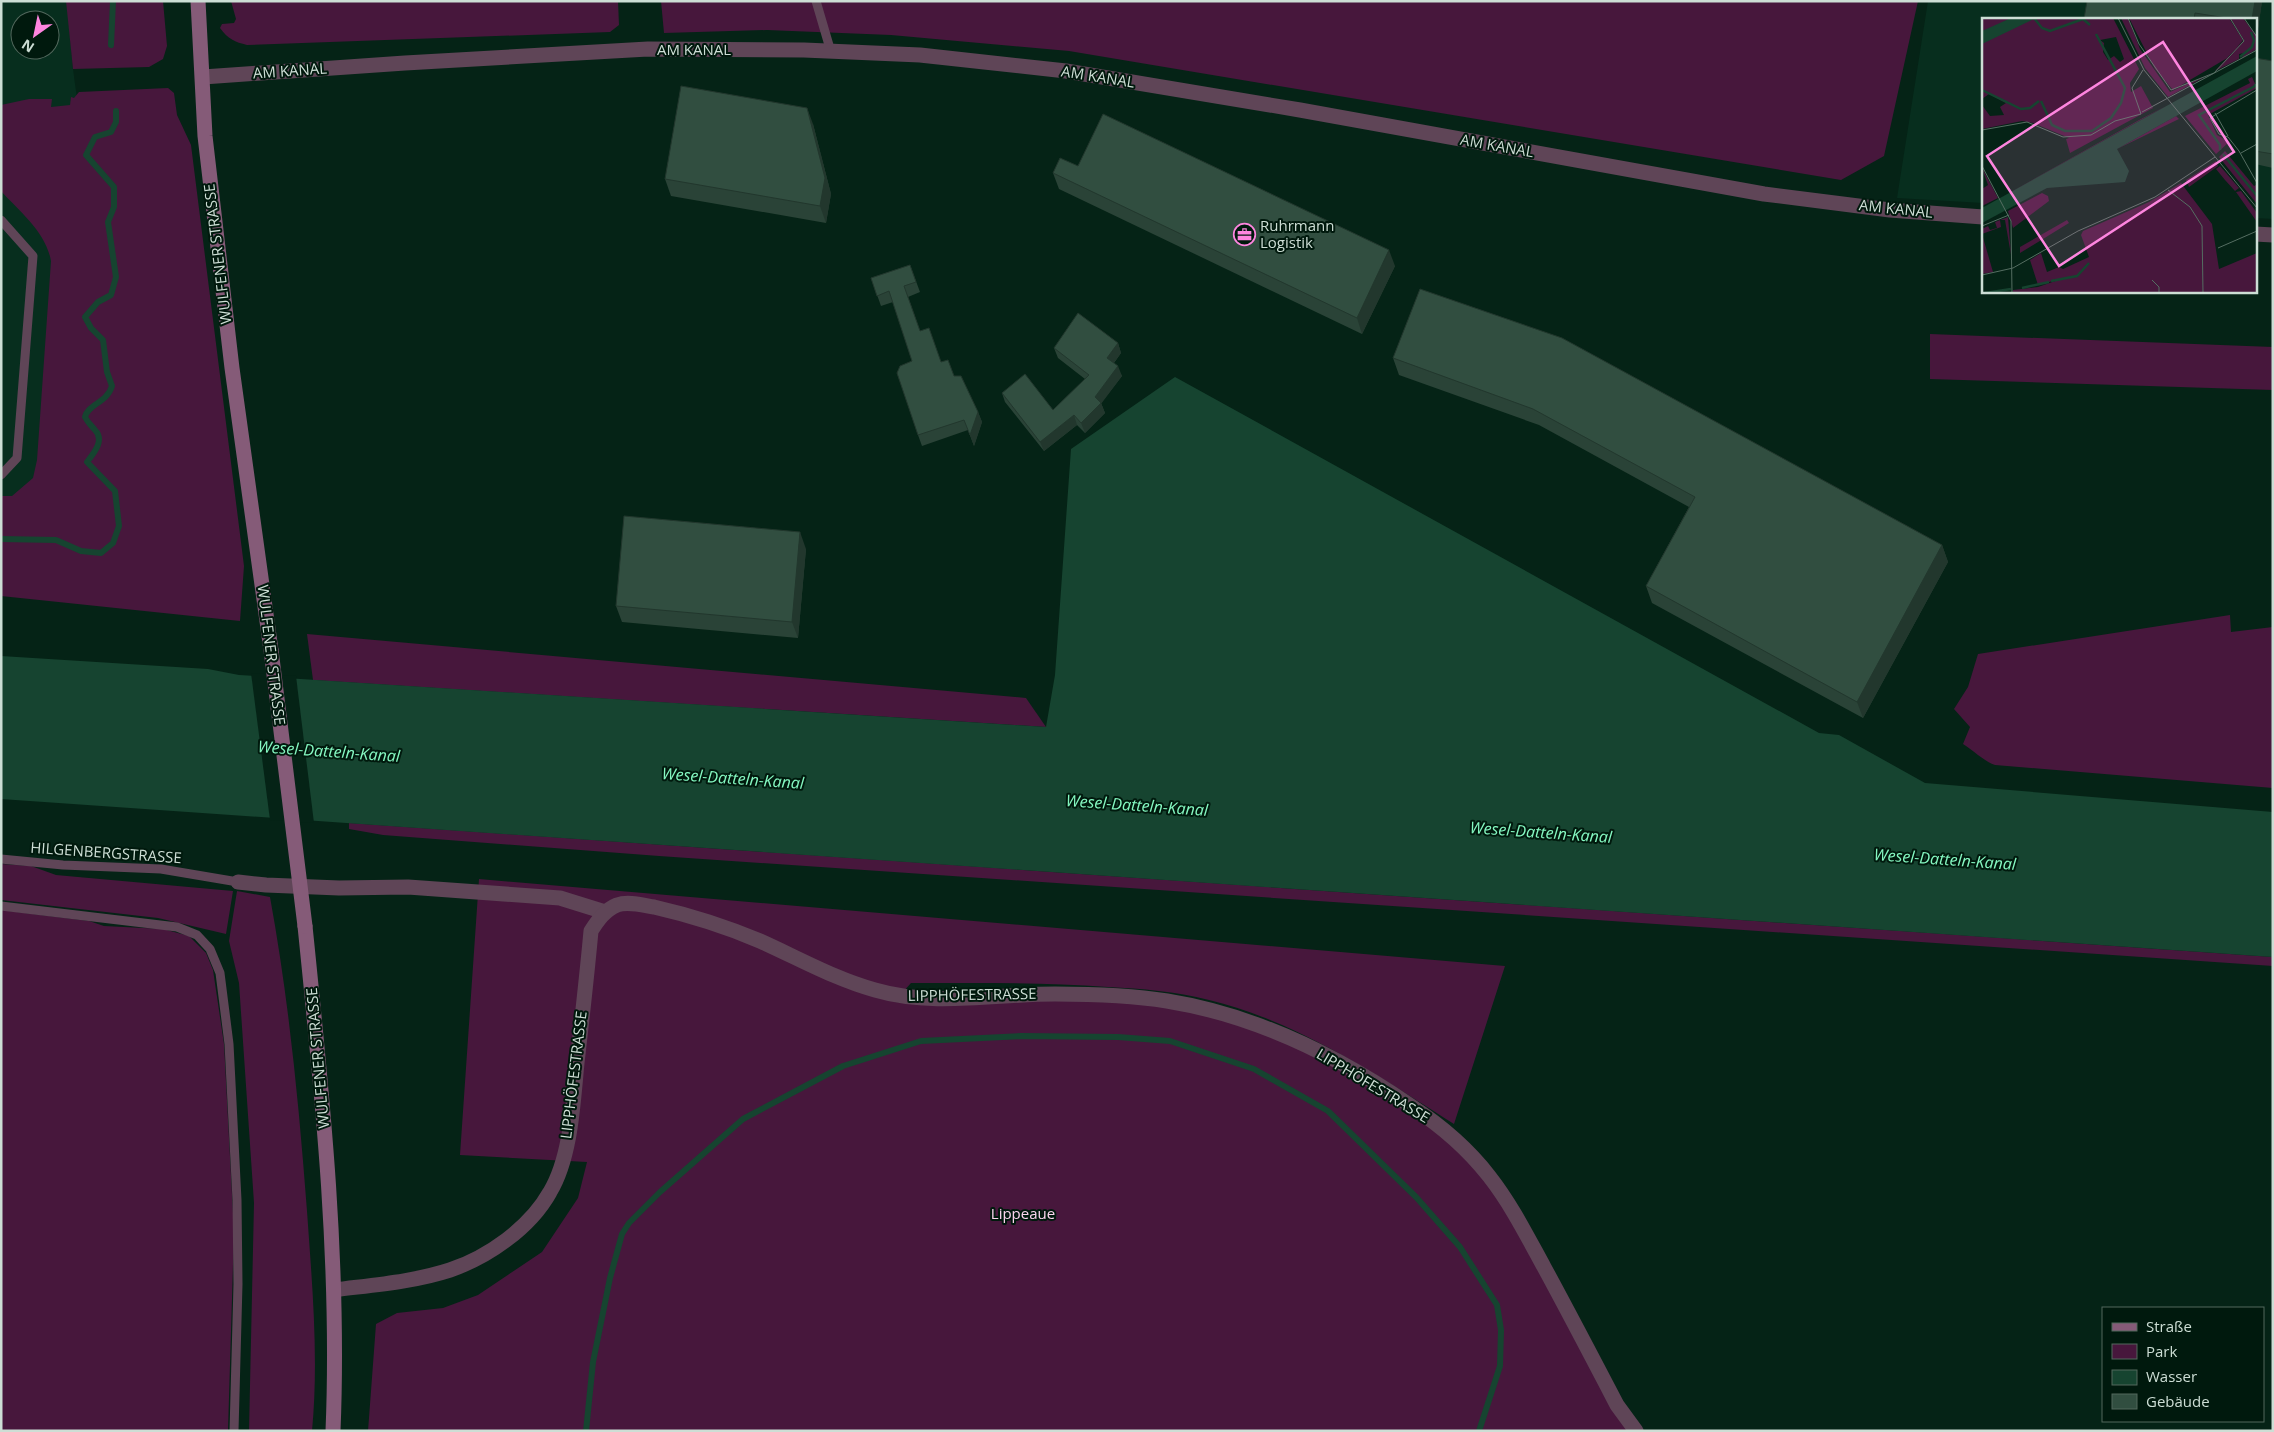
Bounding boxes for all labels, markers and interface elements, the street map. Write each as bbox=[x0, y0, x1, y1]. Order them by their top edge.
north arrow bbox=[10, 10, 60, 60]
inset map bbox=[1982, 18, 2256, 292]
text: N bbox=[18, 35, 38, 57]
street label: AM KANAL bbox=[657, 39, 731, 59]
street label: AM KANAL bbox=[252, 57, 328, 83]
street label: AM KANAL bbox=[1060, 60, 1137, 92]
street label: AM KANAL bbox=[1459, 129, 1536, 161]
street label: WULFENER STRASSE bbox=[198, 183, 236, 326]
street label: AM KANAL bbox=[1858, 194, 1934, 222]
place label: Ruhrmann Logistik bbox=[1260, 215, 1334, 252]
office icon: Ruhrmann Logistik bbox=[1232, 223, 1256, 247]
street label: WULFENER STRASSE bbox=[253, 583, 291, 726]
water label: Wesel-Datteln-Kanal bbox=[257, 735, 402, 767]
water label: Wesel-Datteln-Kanal bbox=[661, 762, 806, 794]
water label: Wesel-Datteln-Kanal bbox=[1065, 789, 1210, 821]
water label: Wesel-Datteln-Kanal bbox=[1469, 816, 1614, 848]
street label: HILGENBERGSTRASSE bbox=[30, 837, 182, 867]
water label: Wesel-Datteln-Kanal bbox=[1873, 843, 2018, 875]
street label: LIPPHÖFESTRASSE bbox=[907, 983, 1037, 1005]
street label: WULFENER STRASSE bbox=[301, 987, 333, 1129]
street label: LIPPHÖFESTRASSE bbox=[555, 1010, 591, 1140]
street label: LIPPHÖFESTRASSE bbox=[1313, 1043, 1434, 1127]
park label: Lippeaue bbox=[991, 1203, 1055, 1223]
legend bbox=[2102, 1307, 2264, 1422]
text: Straße bbox=[2146, 1316, 2192, 1336]
text: Park bbox=[2146, 1341, 2177, 1361]
text: Wasser bbox=[2146, 1366, 2197, 1386]
text: Gebäude bbox=[2146, 1391, 2210, 1411]

